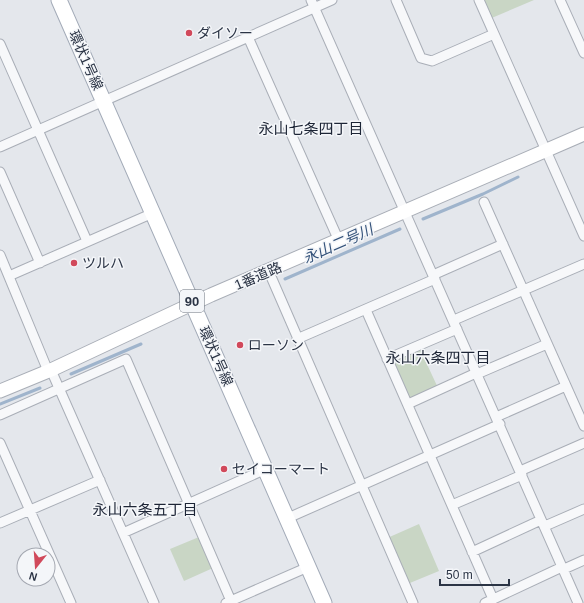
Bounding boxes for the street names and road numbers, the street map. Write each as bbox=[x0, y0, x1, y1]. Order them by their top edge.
street label: 環状1号線 bbox=[66, 28, 106, 92]
street label: 1番道路 bbox=[232, 259, 284, 293]
road number: 90 bbox=[180, 290, 204, 312]
street label: 環状1号線 bbox=[196, 324, 236, 388]

